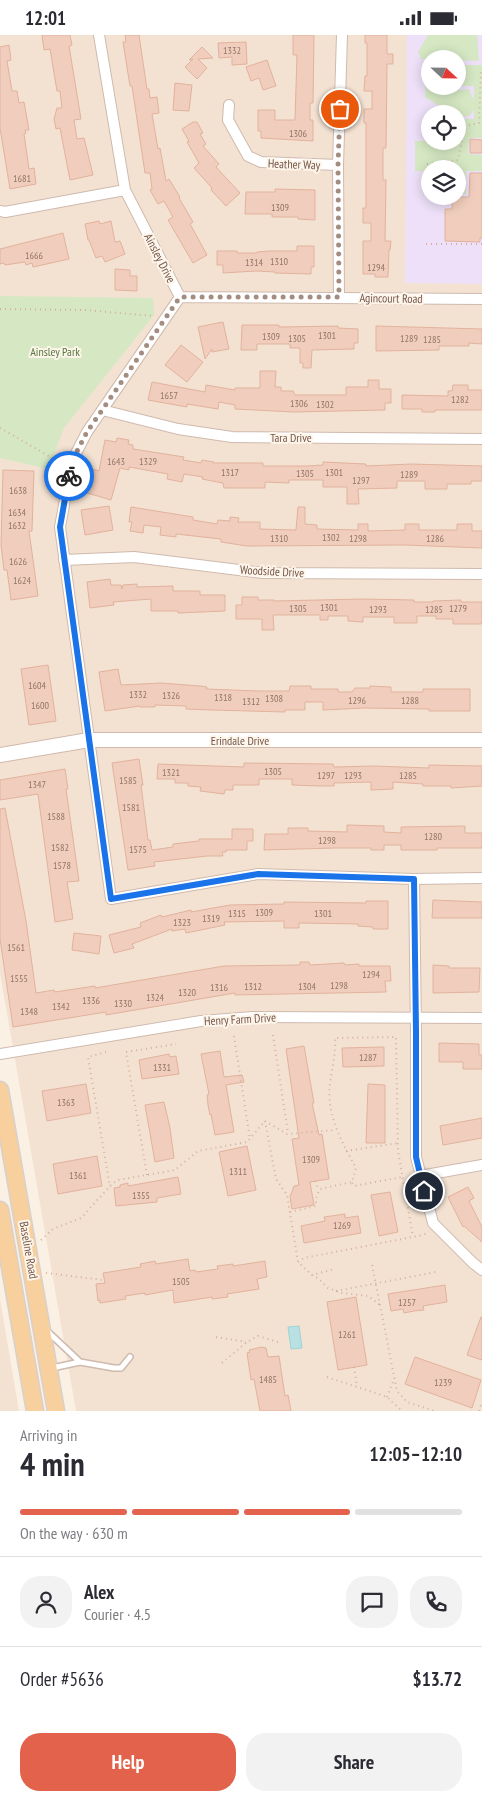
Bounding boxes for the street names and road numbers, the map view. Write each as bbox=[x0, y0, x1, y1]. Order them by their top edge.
street label: Heather Way bbox=[268, 156, 321, 172]
street label: Ainsley Drive bbox=[141, 231, 179, 285]
street label: Agincourt Road bbox=[359, 290, 423, 306]
street label: Tara Drive bbox=[270, 430, 312, 445]
street label: Woodside Drive bbox=[239, 562, 305, 580]
street label: Erindale Drive bbox=[211, 733, 269, 748]
street label: Henry Farm Drive bbox=[204, 1010, 276, 1028]
street label: Baseline Road bbox=[17, 1220, 41, 1280]

